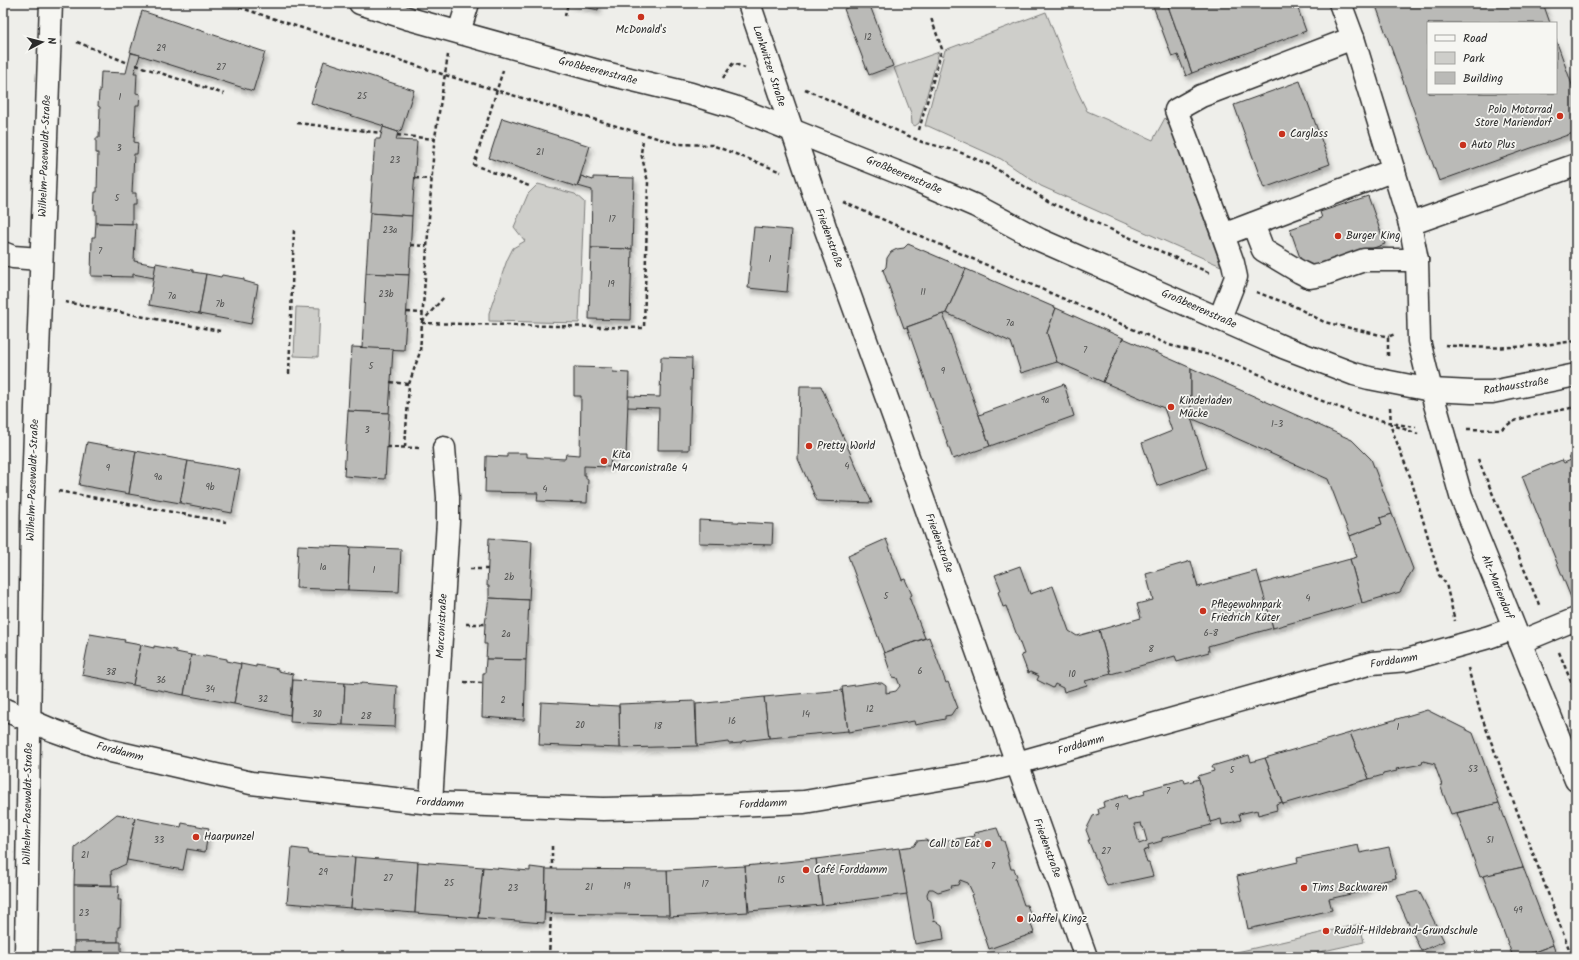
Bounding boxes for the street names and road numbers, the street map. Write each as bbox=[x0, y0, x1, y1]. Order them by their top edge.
street label: Lankwitzer Straße bbox=[747, 23, 791, 109]
street label: Großbeerenstraße bbox=[557, 52, 640, 90]
street label: Wilhelm-Pasewaldt-Straße bbox=[34, 94, 56, 217]
street label: Großbeerenstraße bbox=[863, 151, 945, 199]
street label: Friedenstraße bbox=[810, 206, 848, 270]
street label: Großbeerenstraße bbox=[1158, 284, 1240, 334]
street label: Rathausstraße bbox=[1482, 372, 1550, 400]
street label: Wilhelm-Pasewaldt-Straße bbox=[22, 418, 44, 541]
street label: Friedenstraße bbox=[920, 511, 958, 575]
street label: Alt-Mariendorf bbox=[1476, 552, 1519, 624]
street label: Marconistraße bbox=[431, 593, 453, 659]
street label: Forddamm bbox=[1369, 648, 1419, 674]
street label: Forddamm bbox=[1055, 730, 1107, 760]
street label: Forddamm bbox=[94, 737, 146, 767]
street label: Wilhelm-Pasewaldt-Straße bbox=[18, 743, 38, 865]
street label: Forddamm bbox=[416, 793, 465, 813]
street label: Forddamm bbox=[739, 794, 788, 814]
street label: Friedenstraße bbox=[1028, 816, 1066, 880]

